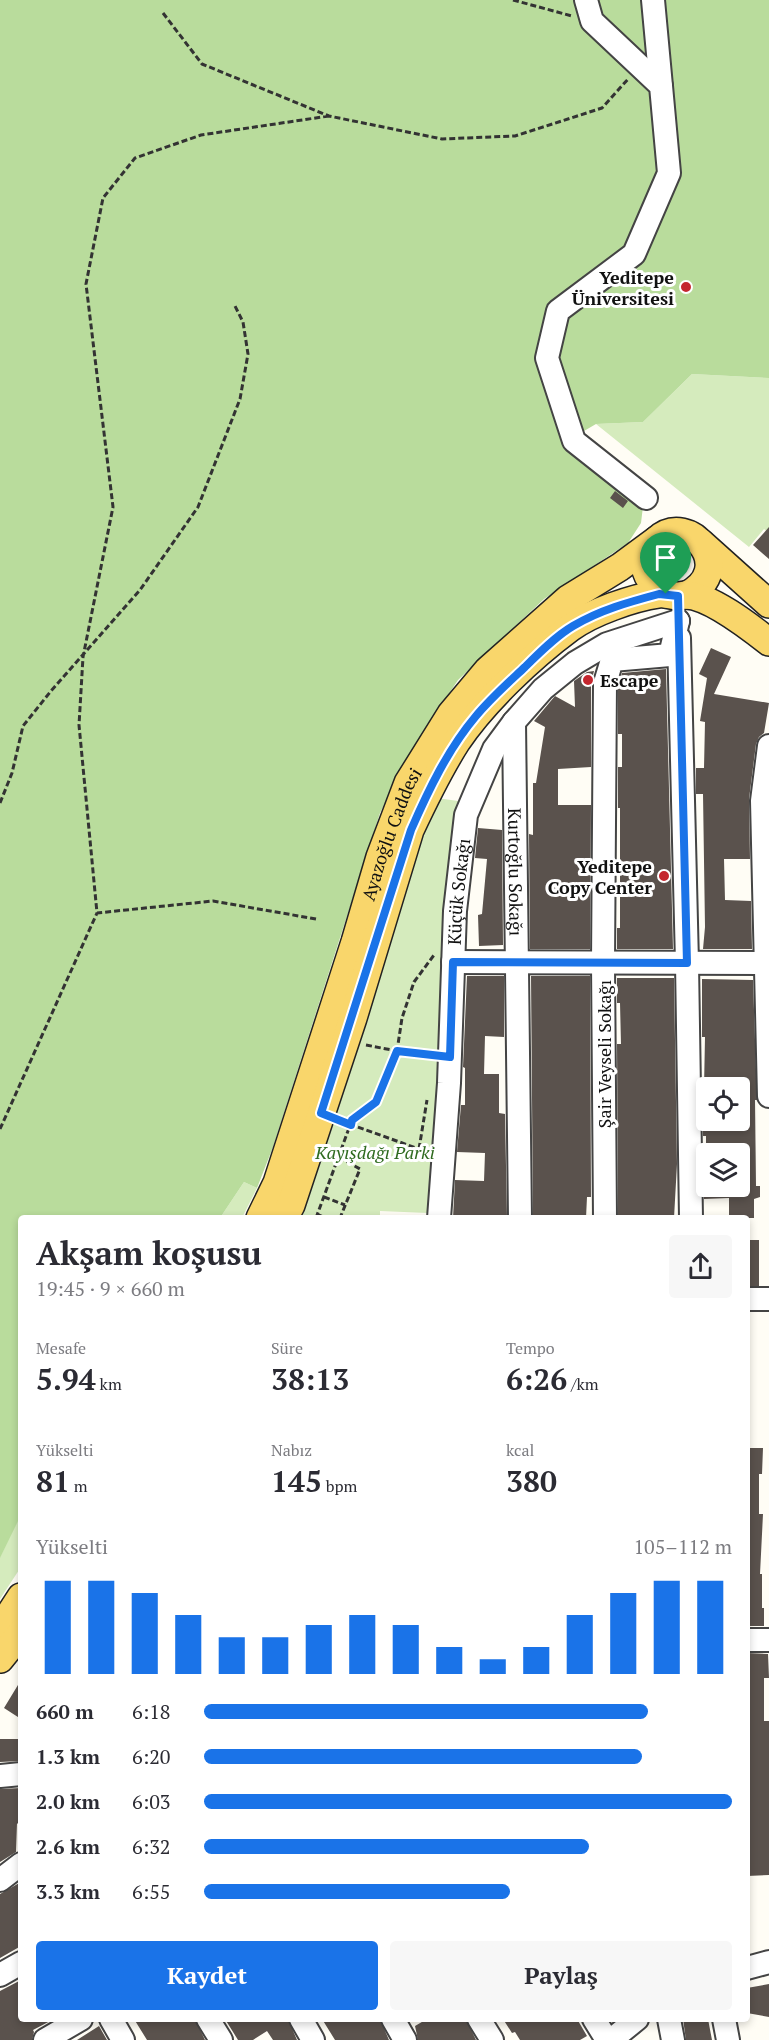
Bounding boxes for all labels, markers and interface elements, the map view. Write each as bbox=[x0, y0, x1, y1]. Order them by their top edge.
place label: Yeditepe Üniversitesi bbox=[572, 265, 674, 310]
marker: Yeditepe Üniversitesi bbox=[679, 280, 693, 294]
pin bbox=[640, 532, 691, 594]
icon: arrive bbox=[649, 541, 682, 574]
place label: Escape bbox=[600, 668, 659, 692]
marker: Escape bbox=[581, 673, 595, 687]
street label: Ayazoğlu Caddesi bbox=[356, 763, 427, 904]
street label: Kurtoğlu Sokağı bbox=[503, 808, 529, 936]
street label: Küçük Sokağı bbox=[442, 837, 475, 946]
place label: Yeditepe Copy Center bbox=[548, 854, 652, 899]
marker: Yeditepe Copy Center bbox=[657, 869, 671, 883]
street label: Şair Veyseli Sokağı bbox=[592, 980, 616, 1128]
map controls bbox=[696, 1077, 750, 1197]
button: locate bbox=[696, 1077, 750, 1131]
park label: Kayışdağı Parki bbox=[314, 1140, 435, 1164]
button: layers bbox=[696, 1143, 750, 1197]
text: Akşam koşusu bbox=[36, 1231, 262, 1274]
button: share bbox=[669, 1235, 732, 1298]
text: 19:45 · 9 × 660 m bbox=[36, 1275, 185, 1302]
text: Mesafe bbox=[36, 1337, 86, 1359]
text: Süre bbox=[271, 1337, 303, 1359]
text: Tempo bbox=[506, 1337, 555, 1359]
text: 5.94 bbox=[36, 1359, 96, 1399]
text: 38:13 bbox=[271, 1359, 349, 1399]
text: 6:26 bbox=[506, 1359, 567, 1399]
text: km bbox=[96, 1373, 122, 1395]
text: /km bbox=[567, 1373, 599, 1395]
text: Yükselti bbox=[36, 1439, 94, 1461]
text: Nabız bbox=[271, 1439, 312, 1461]
text: kcal bbox=[506, 1439, 534, 1461]
text: 81 bbox=[36, 1461, 70, 1501]
text: 145 bbox=[271, 1461, 322, 1501]
text: 380 bbox=[506, 1461, 557, 1501]
text: m bbox=[70, 1475, 88, 1497]
text: bpm bbox=[322, 1475, 357, 1497]
text: Yükselti bbox=[36, 1533, 108, 1560]
text: 105–112 m bbox=[633, 1533, 732, 1560]
text: 660 m bbox=[36, 1698, 94, 1725]
text: 6:18 bbox=[132, 1698, 171, 1725]
text: 1.3 km bbox=[36, 1743, 100, 1770]
text: 6:20 bbox=[132, 1743, 171, 1770]
text: 2.0 km bbox=[36, 1788, 100, 1815]
text: 6:03 bbox=[132, 1788, 171, 1815]
text: 2.6 km bbox=[36, 1833, 100, 1860]
text: 6:32 bbox=[132, 1833, 171, 1860]
text: 3.3 km bbox=[36, 1878, 100, 1905]
text: 6:55 bbox=[132, 1878, 171, 1905]
button: Kaydet bbox=[36, 1941, 378, 2010]
button: Paylaş bbox=[390, 1941, 732, 2010]

